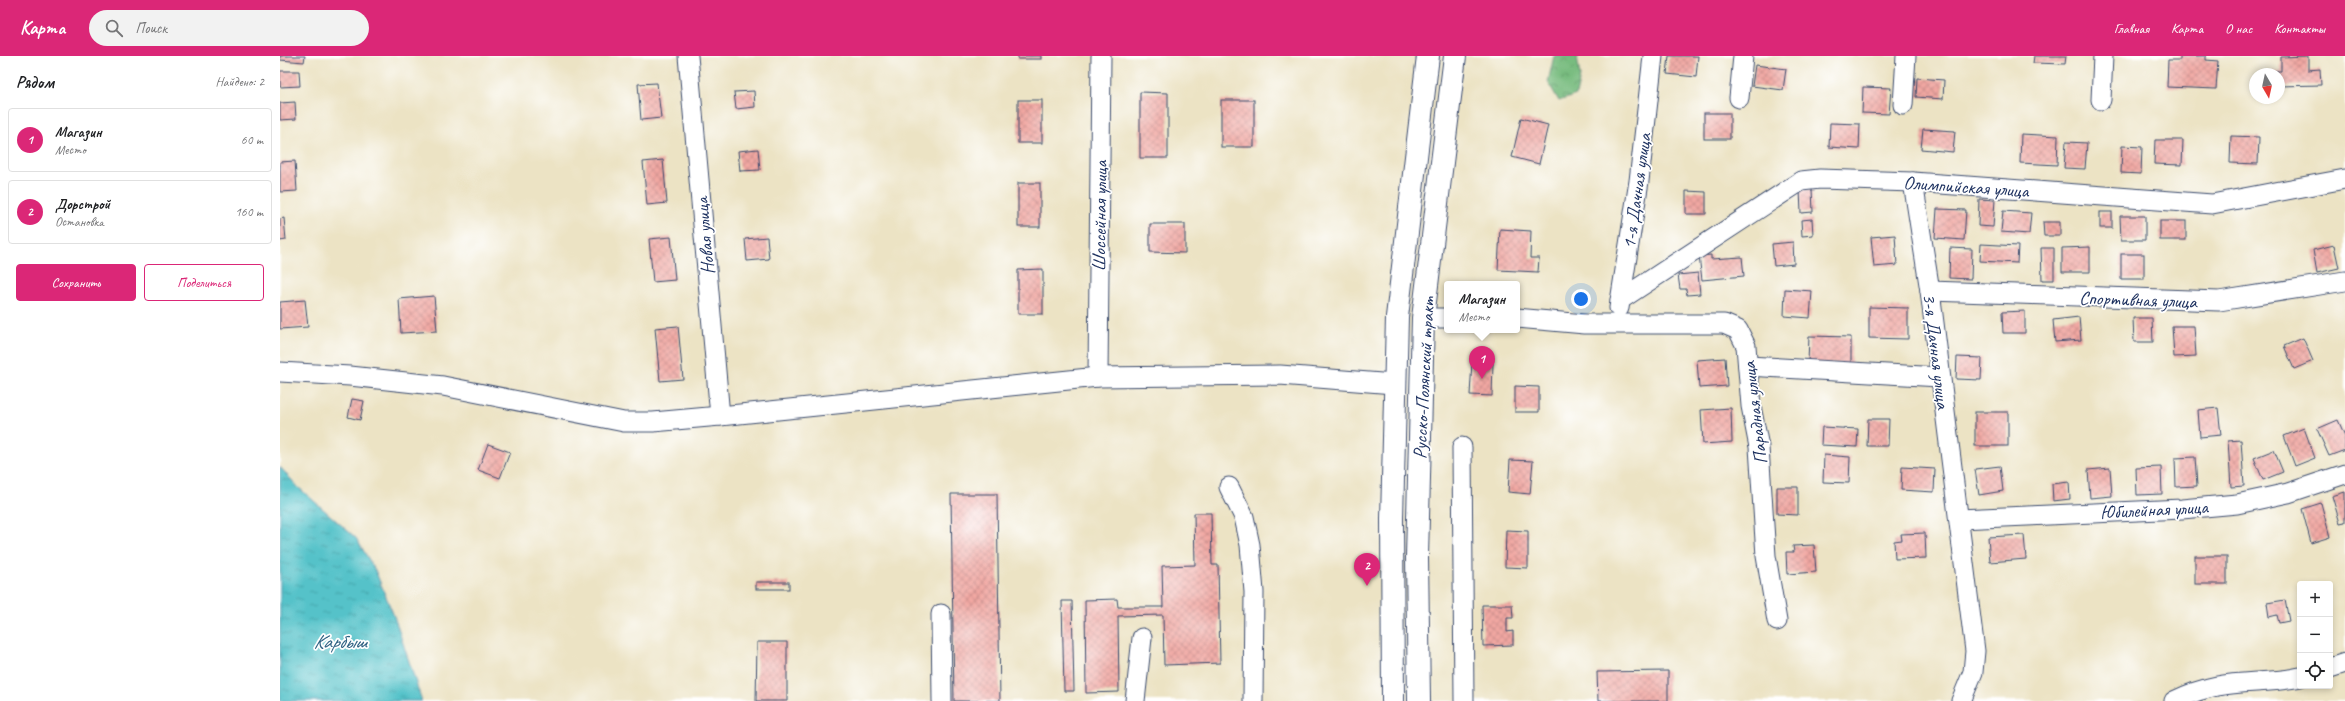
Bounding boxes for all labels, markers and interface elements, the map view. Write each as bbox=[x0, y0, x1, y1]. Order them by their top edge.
search box bbox=[89, 10, 369, 46]
text: Карта bbox=[20, 16, 65, 40]
icon: search bbox=[103, 17, 125, 39]
text: Поиск bbox=[135, 19, 167, 38]
text: Главная bbox=[2114, 20, 2149, 37]
text: Карта bbox=[2171, 20, 2203, 37]
text: О нас bbox=[2225, 20, 2252, 37]
text: Контакты bbox=[2274, 20, 2325, 37]
north arrow bbox=[2249, 68, 2285, 104]
text: Рядом bbox=[16, 72, 54, 93]
text: Найдено: 2 bbox=[216, 74, 264, 90]
text: Магазин bbox=[55, 123, 102, 142]
street label: 1-я Дачная улица bbox=[1617, 130, 1657, 250]
text: 1 bbox=[27, 132, 33, 148]
text: 60 m bbox=[241, 132, 263, 148]
text: Место bbox=[55, 142, 86, 158]
street label: Шоссейная улица bbox=[1087, 159, 1113, 272]
street label: Олимпийская улица bbox=[1903, 171, 2031, 203]
street label: Новая улица bbox=[689, 194, 720, 276]
text: Дорстрой bbox=[55, 195, 110, 214]
text: 2 bbox=[27, 204, 33, 220]
text: 160 m bbox=[235, 204, 263, 220]
text: Остановка bbox=[55, 214, 104, 230]
button: Сохранить bbox=[16, 264, 136, 301]
button: Поделиться bbox=[144, 264, 264, 301]
popup bbox=[1444, 281, 1520, 333]
street label: Спортивная улица bbox=[2079, 286, 2199, 314]
your location bbox=[1571, 289, 1591, 309]
text: Магазин bbox=[1459, 290, 1505, 309]
street label: 3-я Дачная улица bbox=[1917, 292, 1955, 412]
street label: Русско-Полянский тракт bbox=[1408, 295, 1440, 460]
text: Место bbox=[1459, 309, 1489, 325]
pin: 1 bbox=[1469, 346, 1495, 379]
street label: Парадная улица bbox=[1737, 358, 1773, 466]
street label: Юбилейная улица bbox=[2100, 495, 2210, 525]
pin: 2 bbox=[1354, 553, 1380, 586]
map controls bbox=[2297, 581, 2333, 689]
button: + bbox=[2297, 581, 2333, 617]
button: − bbox=[2297, 617, 2333, 653]
water label: Карбыш bbox=[313, 629, 369, 654]
button: locate bbox=[2297, 653, 2333, 689]

